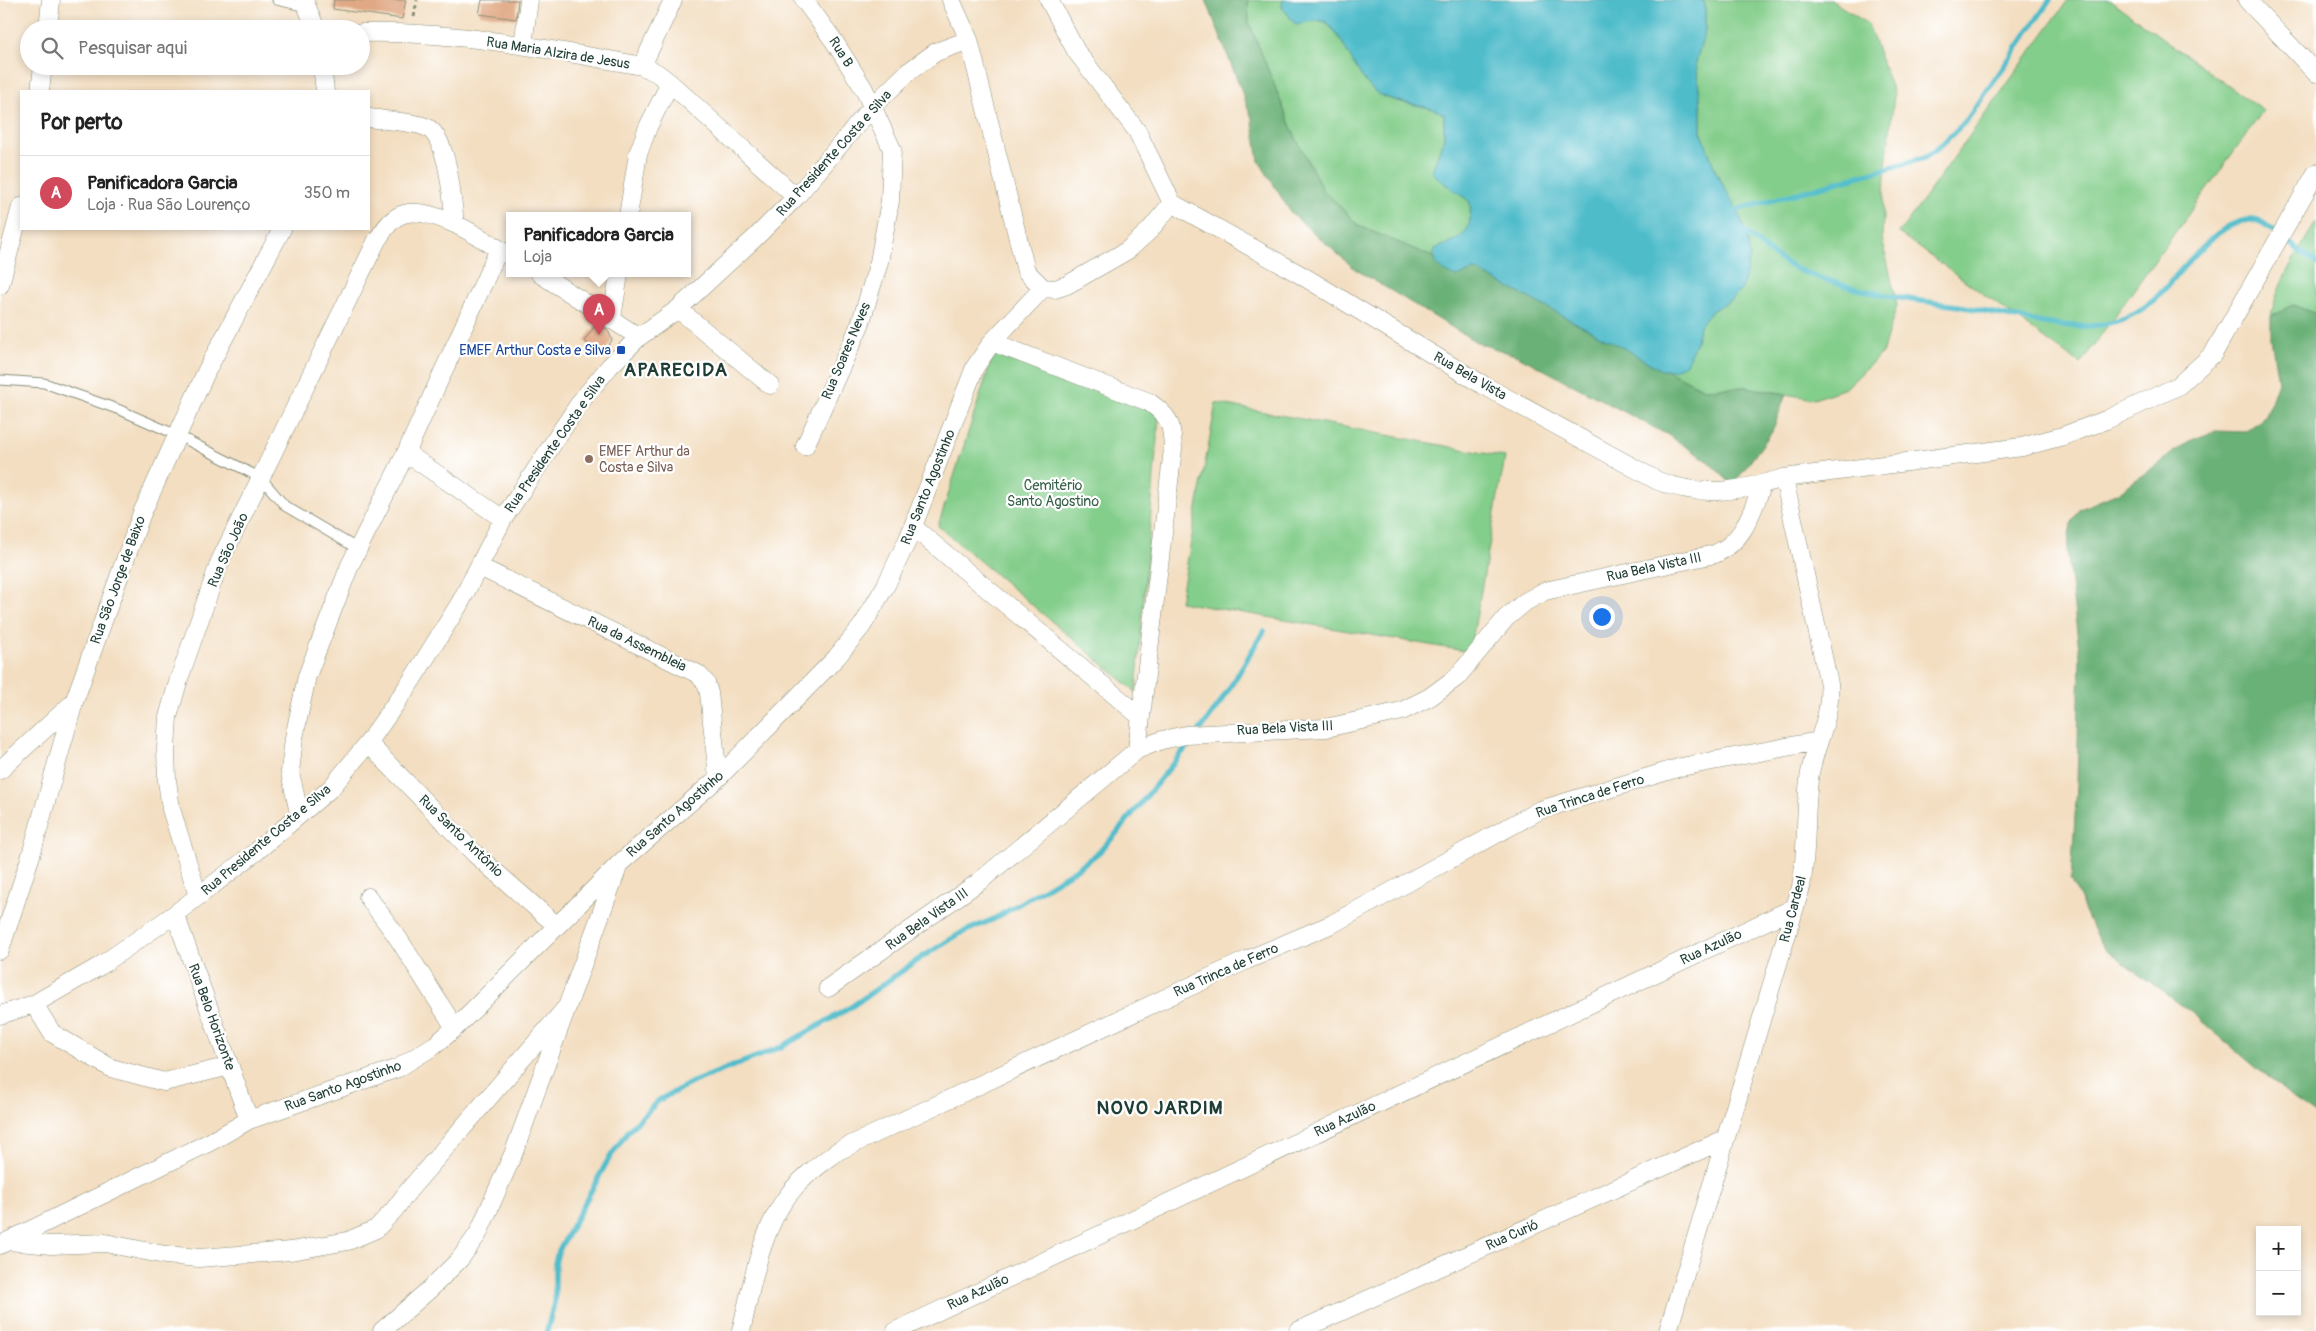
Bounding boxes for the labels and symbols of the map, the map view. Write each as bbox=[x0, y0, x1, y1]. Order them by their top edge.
street label: Rua Maria Alzira de Jesus bbox=[485, 33, 632, 73]
street label: Rua B bbox=[825, 34, 857, 70]
street label: Rua Presidente Costa e Silva bbox=[773, 86, 895, 220]
pin: A bbox=[583, 294, 615, 335]
street label: Rua Soares Neves bbox=[818, 299, 874, 402]
place label: EMEF Arthur Costa e Silva bbox=[459, 342, 611, 359]
marker: EMEF Arthur Costa e Silva bbox=[615, 344, 627, 356]
street label: Rua Bela Vista bbox=[1430, 348, 1510, 404]
district label: APARECIDA bbox=[624, 358, 728, 382]
street label: Rua Presidente Costa e Silva bbox=[501, 372, 609, 516]
street label: Rua Santo Agostinho bbox=[897, 426, 959, 547]
place label: EMEF Arthur da Costa e Silva bbox=[599, 443, 690, 476]
marker: EMEF Arthur da Costa e Silva bbox=[583, 453, 595, 465]
park label: Cemitério Santo Agostino bbox=[1007, 477, 1099, 510]
street label: Rua São João bbox=[204, 510, 252, 590]
street label: Rua São Jorge de Baixo bbox=[87, 513, 149, 646]
street label: Rua Bela Vista III bbox=[1605, 549, 1703, 585]
your location bbox=[1589, 604, 1615, 630]
street label: Rua da Assembleia bbox=[585, 613, 689, 675]
street label: Rua Bela Vista III bbox=[1236, 717, 1334, 739]
street label: Rua Santo Agostinho bbox=[623, 767, 727, 861]
street label: Rua Trinca de Ferro bbox=[1534, 770, 1647, 822]
street label: Rua Presidente Costa e Silva bbox=[198, 781, 334, 899]
street label: Rua Santo Antônio bbox=[415, 791, 507, 881]
street label: Rua Cardeal bbox=[1776, 874, 1810, 944]
street label: Rua Bela Vista III bbox=[883, 884, 971, 954]
street label: Rua Azulão bbox=[1677, 925, 1745, 969]
street label: Rua Trinca de Ferro bbox=[1171, 939, 1282, 1001]
street label: Rua Belo Horizonte bbox=[185, 961, 239, 1073]
street label: Rua Santo Agostinho bbox=[282, 1057, 404, 1115]
district label: NOVO JARDIM bbox=[1097, 1096, 1223, 1120]
street label: Rua Azulão bbox=[1311, 1097, 1379, 1141]
street label: Rua Curió bbox=[1483, 1216, 1541, 1254]
street label: Rua Azulão bbox=[944, 1270, 1012, 1314]

